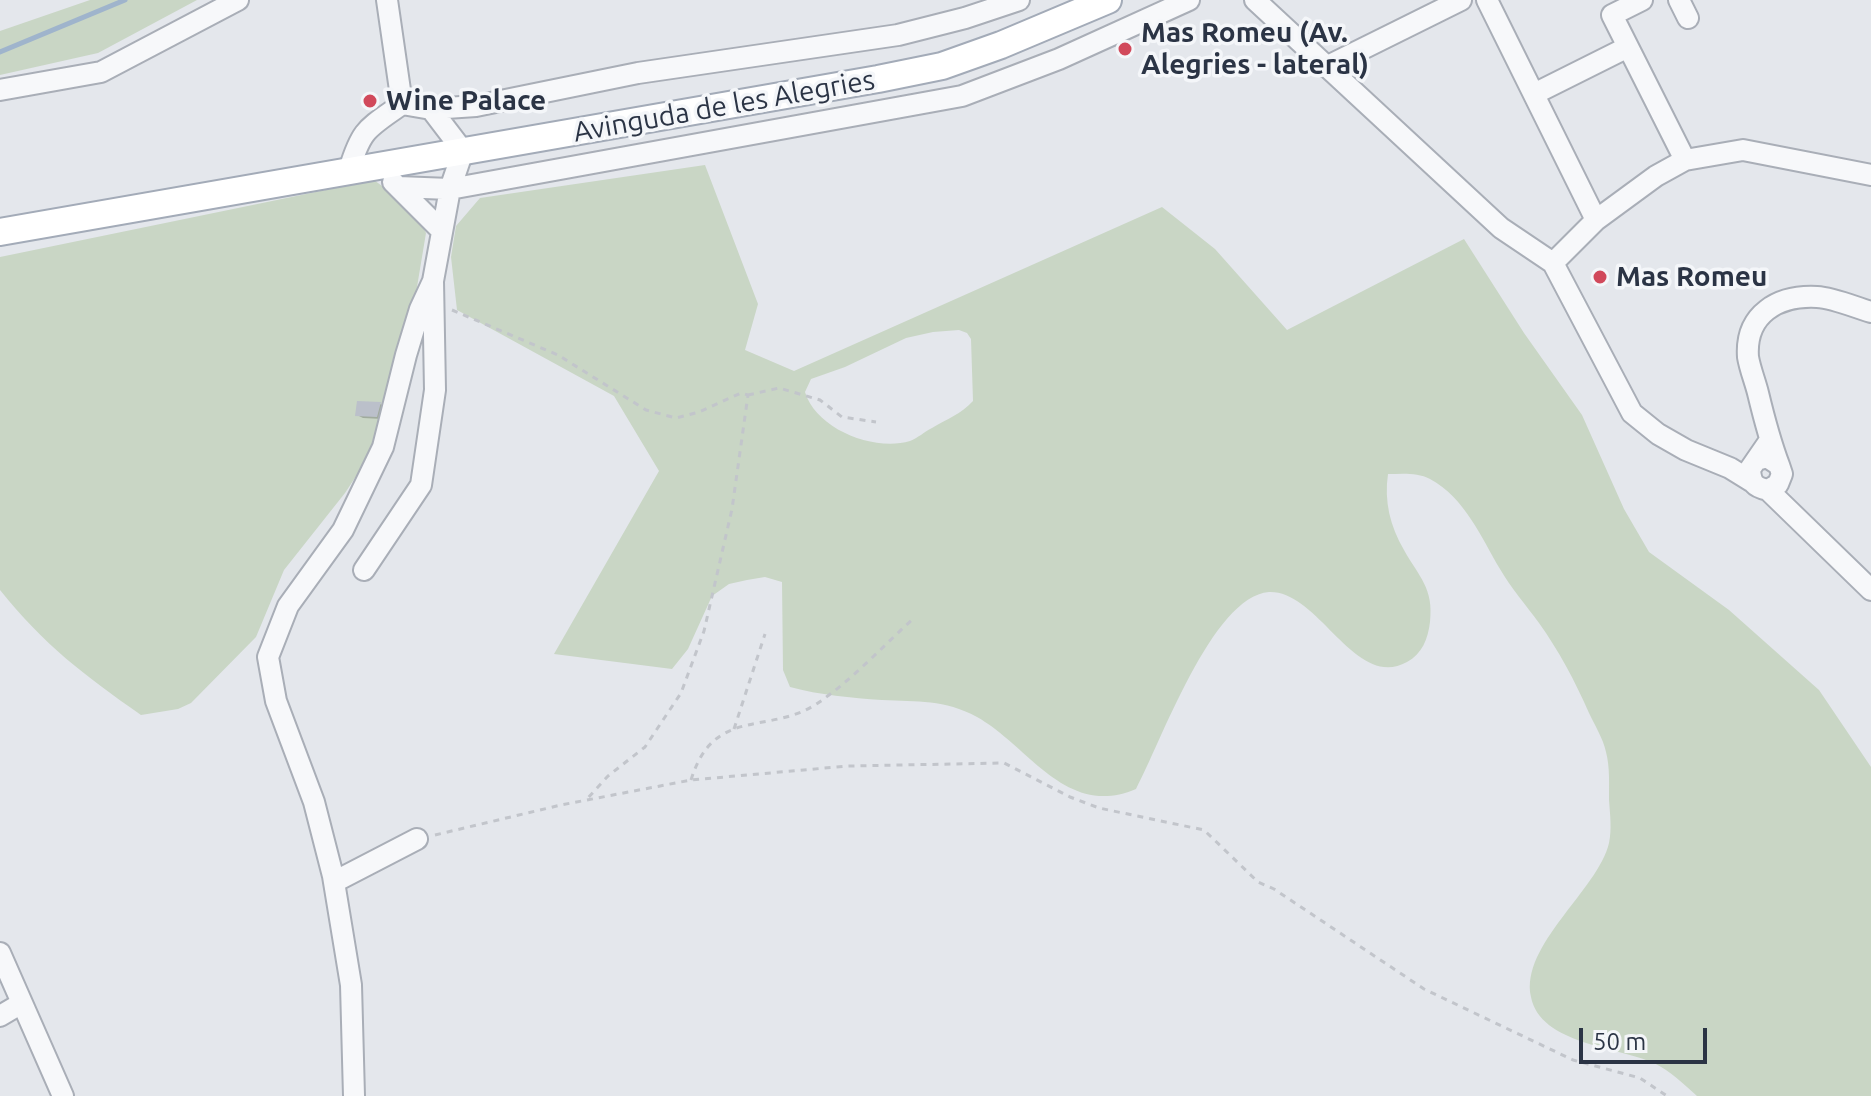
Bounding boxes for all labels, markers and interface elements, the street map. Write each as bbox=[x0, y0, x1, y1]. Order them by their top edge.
place label: Mas Romeu (Av. Alegries - lateral) bbox=[1141, 16, 1369, 82]
marker: Mas Romeu (Av. Alegries - lateral) bbox=[1116, 40, 1134, 58]
street label: Avinguda de les Alegries bbox=[571, 63, 877, 149]
place label: Wine Palace bbox=[386, 84, 546, 118]
marker: Wine Palace bbox=[361, 92, 379, 110]
place label: Mas Romeu bbox=[1616, 260, 1767, 294]
marker: Mas Romeu bbox=[1591, 268, 1609, 286]
scale bar bbox=[1583, 1012, 1711, 1062]
text: 50 m bbox=[1593, 1028, 1646, 1055]

